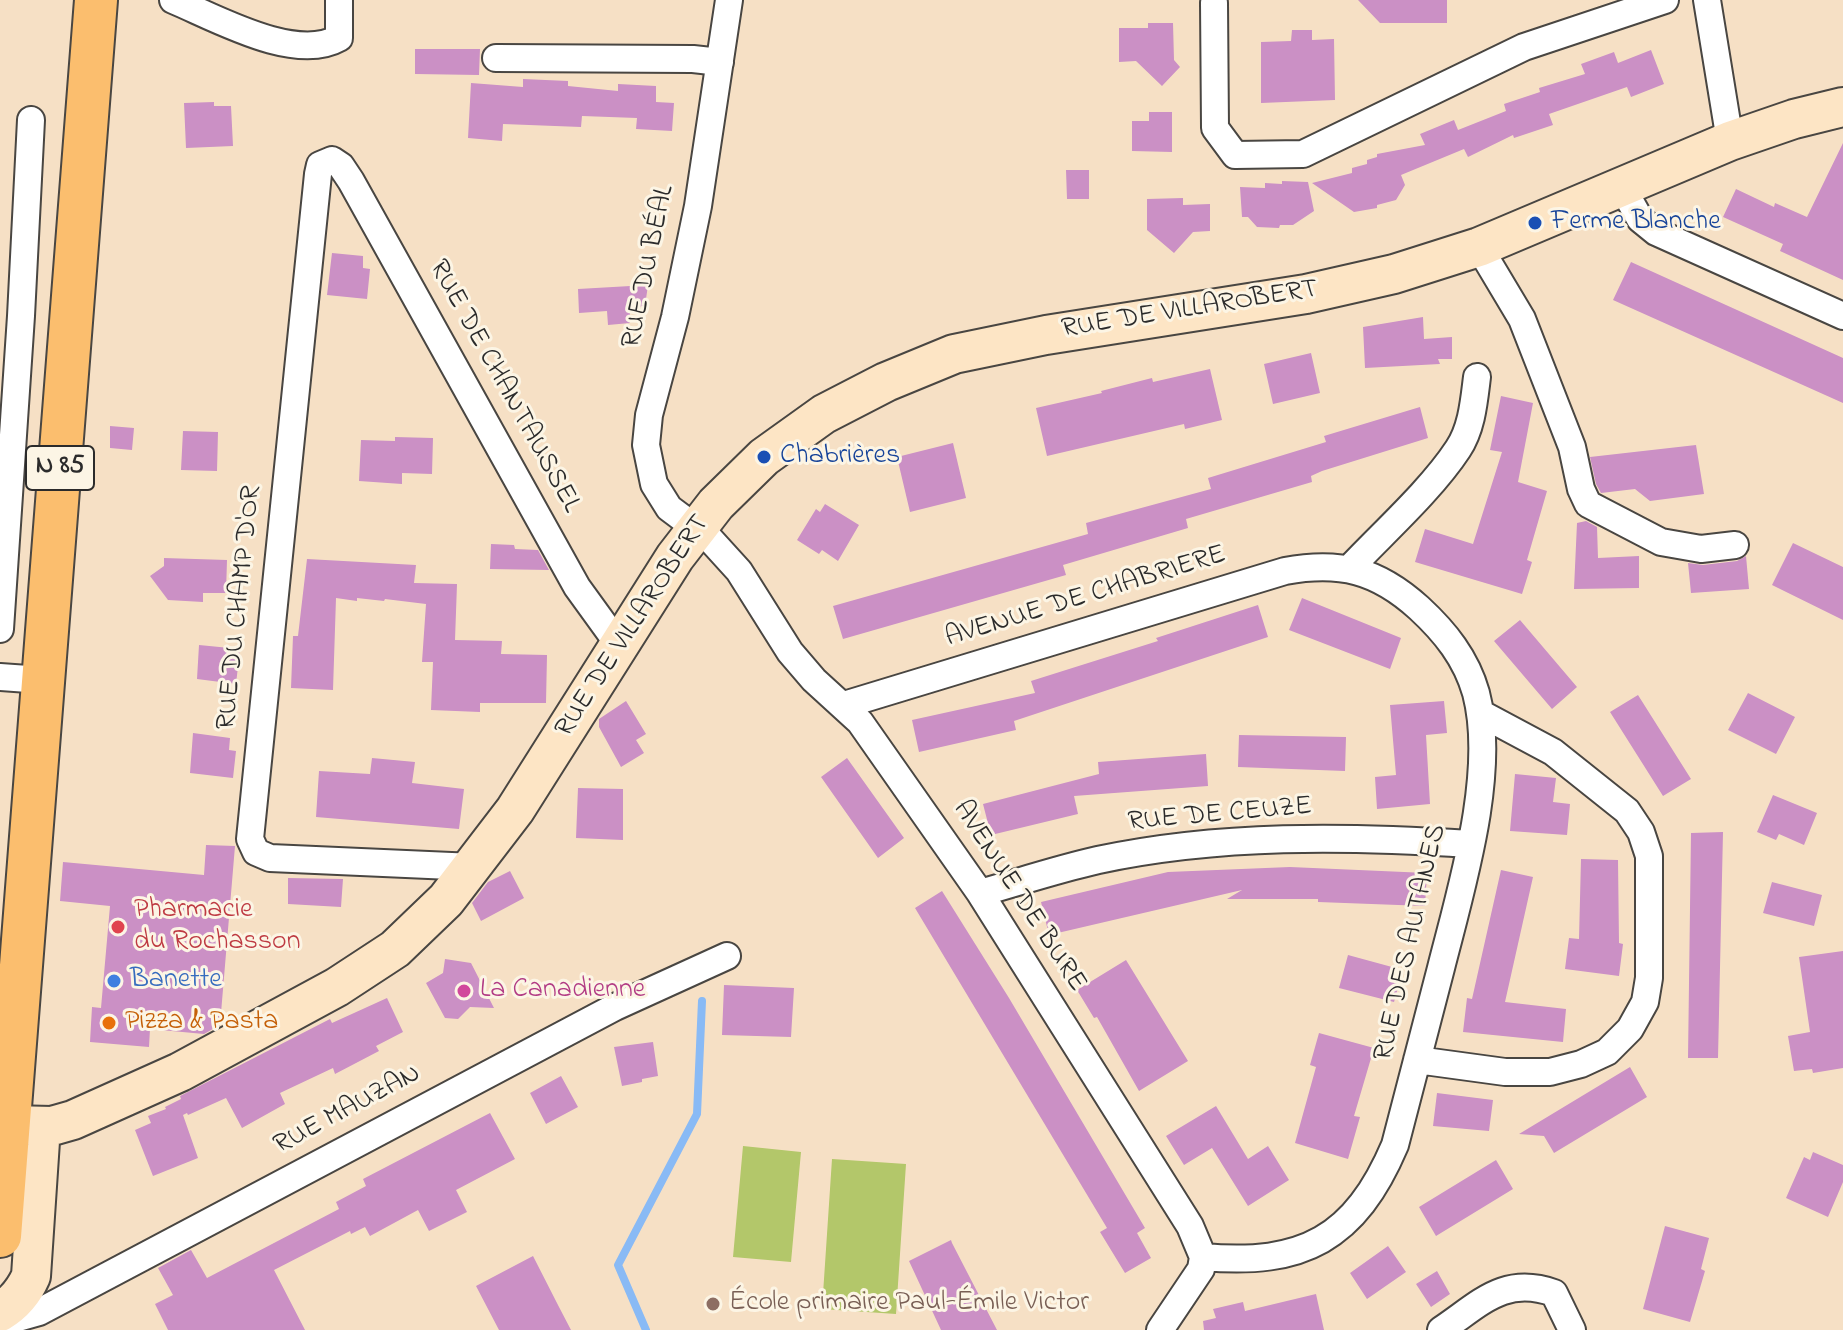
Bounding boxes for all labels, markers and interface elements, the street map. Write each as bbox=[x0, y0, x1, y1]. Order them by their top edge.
street label: RUE DU BÉAL bbox=[616, 182, 684, 352]
place label: Ferme Blanche bbox=[1551, 206, 1721, 240]
marker: Ferme Blanche bbox=[1526, 214, 1544, 232]
street label: RUE DE CHANTAUSSEL bbox=[420, 255, 586, 519]
street label: RUE DE VILLAROBERT bbox=[1060, 274, 1320, 348]
place label: Chabrières bbox=[780, 440, 900, 474]
road number: N 85 bbox=[26, 446, 94, 490]
marker: Chabrières bbox=[755, 448, 773, 466]
street label: RUE DU CHAMP D'OR bbox=[211, 484, 271, 732]
street label: RUE DE VILLAROBERT bbox=[549, 509, 719, 745]
street label: AVENUE DE CHABRIERE bbox=[942, 539, 1230, 657]
street label: RUE DE CEUZE bbox=[1127, 791, 1313, 841]
street label: AVENUE DE BURE bbox=[944, 795, 1092, 999]
street label: RUE DES AUTANES bbox=[1368, 821, 1456, 1065]
place label: Pharmacie du Rochasson bbox=[134, 894, 300, 960]
marker: Pharmacie du Rochasson bbox=[109, 918, 127, 936]
place label: Banette bbox=[130, 964, 222, 998]
marker: Banette bbox=[105, 972, 123, 990]
place label: La Canadienne bbox=[480, 974, 645, 1008]
marker: La Canadienne bbox=[455, 982, 473, 1000]
place label: Pizza & Pasta bbox=[125, 1006, 278, 1040]
marker: Pizza & Pasta bbox=[100, 1014, 118, 1032]
street label: RUE MAUZAN bbox=[269, 1058, 427, 1164]
place label: École primaire Paul-Émile Victor bbox=[729, 1287, 1089, 1321]
marker: École primaire Paul-Émile Victor bbox=[704, 1295, 722, 1313]

